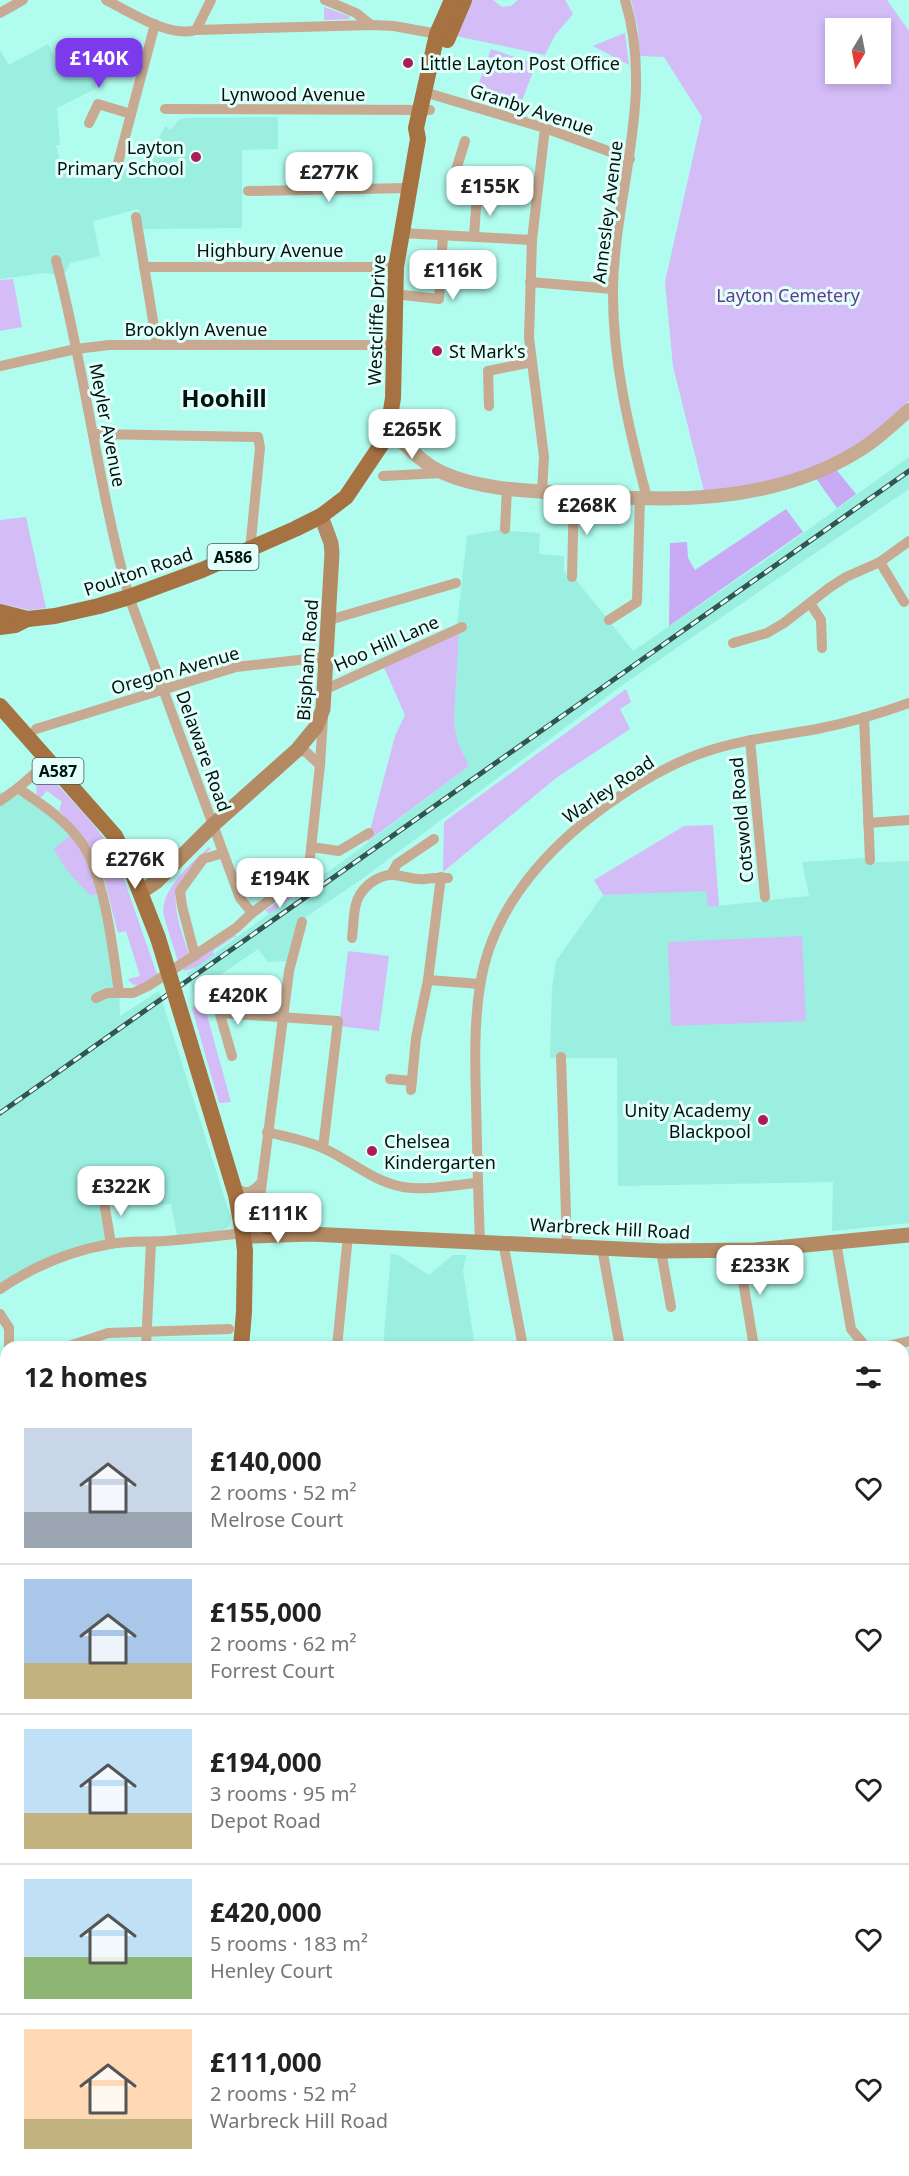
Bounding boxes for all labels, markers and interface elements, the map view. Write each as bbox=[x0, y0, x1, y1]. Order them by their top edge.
north arrow bbox=[825, 18, 891, 84]
map controls bbox=[825, 18, 891, 84]
pin: £140K bbox=[57, 38, 141, 89]
text: £140K bbox=[69, 44, 129, 71]
place label: Little Layton Post Office bbox=[420, 51, 620, 75]
marker: Little Layton Post Office bbox=[401, 56, 415, 70]
street label: Granby Avenue bbox=[467, 78, 597, 140]
street label: Lynwood Avenue bbox=[221, 82, 365, 106]
place label: Layton Primary School bbox=[57, 135, 184, 180]
street label: Annesley Avenue bbox=[586, 139, 628, 285]
marker: Layton Primary School bbox=[189, 150, 203, 164]
pin: £277K bbox=[287, 152, 371, 203]
text: £277K bbox=[299, 158, 359, 185]
pin: £155K bbox=[448, 166, 532, 217]
text: £155K bbox=[460, 172, 520, 199]
street label: Highbury Avenue bbox=[197, 238, 343, 262]
pin: £116K bbox=[411, 250, 495, 301]
street label: Westcliffe Drive bbox=[362, 254, 390, 386]
text: £116K bbox=[423, 256, 483, 283]
park label: Layton Cemetery bbox=[716, 283, 861, 307]
street label: Brooklyn Avenue bbox=[125, 317, 268, 341]
place label: St Mark's bbox=[449, 339, 526, 363]
marker: St Mark's bbox=[430, 344, 444, 358]
street label: Meyler Avenue bbox=[84, 361, 132, 489]
district label: Hoohill bbox=[181, 381, 267, 414]
pin: £265K bbox=[370, 409, 454, 460]
text: £265K bbox=[382, 415, 442, 442]
pin: £268K bbox=[545, 485, 629, 536]
text: £268K bbox=[557, 491, 617, 518]
street label: Poulton Road bbox=[80, 541, 196, 601]
road number: A586 bbox=[208, 544, 258, 570]
street label: Bispham Road bbox=[291, 598, 323, 722]
street label: Hoo Hill Lane bbox=[330, 609, 442, 677]
street label: Oregon Avenue bbox=[108, 640, 242, 700]
street label: Delaware Road bbox=[171, 687, 237, 815]
street label: Warley Road bbox=[558, 750, 658, 828]
street label: Cotswold Road bbox=[724, 756, 758, 884]
road number: A587 bbox=[32, 758, 84, 784]
pin: £276K bbox=[93, 839, 177, 890]
text: £276K bbox=[105, 845, 165, 872]
pin: £194K bbox=[238, 858, 322, 909]
text: £194K bbox=[250, 864, 310, 891]
pin: £420K bbox=[196, 975, 280, 1026]
text: £420K bbox=[208, 981, 268, 1008]
place label: Unity Academy Blackpool bbox=[624, 1098, 752, 1143]
marker: Unity Academy Blackpool bbox=[756, 1113, 770, 1127]
place label: Chelsea Kindergarten bbox=[384, 1129, 496, 1174]
marker: Chelsea Kindergarten bbox=[365, 1144, 379, 1158]
pin: £322K bbox=[79, 1166, 163, 1217]
text: £322K bbox=[91, 1172, 151, 1199]
pin: £111K bbox=[236, 1193, 320, 1244]
text: £111K bbox=[248, 1199, 308, 1226]
street label: Warbreck Hill Road bbox=[529, 1212, 691, 1244]
pin: £233K bbox=[718, 1245, 802, 1296]
text: £233K bbox=[730, 1251, 790, 1278]
text: 12 homes bbox=[24, 1359, 148, 1395]
icon: filters bbox=[852, 1361, 885, 1394]
text: £140,000 bbox=[210, 1443, 322, 1479]
icon: home bbox=[72, 1452, 144, 1524]
icon: heart bbox=[852, 1472, 885, 1505]
text: 2 rooms · 52 m² bbox=[210, 1479, 357, 1506]
text: Melrose Court bbox=[210, 1506, 343, 1533]
text: £155,000 bbox=[210, 1594, 322, 1630]
icon: home bbox=[72, 1603, 144, 1675]
icon: heart bbox=[852, 1623, 885, 1656]
text: 2 rooms · 62 m² bbox=[210, 1630, 357, 1657]
text: Forrest Court bbox=[210, 1657, 334, 1684]
text: £194,000 bbox=[210, 1744, 322, 1780]
icon: home bbox=[72, 1753, 144, 1825]
icon: heart bbox=[852, 1773, 885, 1806]
text: 3 rooms · 95 m² bbox=[210, 1780, 357, 1807]
text: Depot Road bbox=[210, 1807, 321, 1834]
text: £420,000 bbox=[210, 1894, 322, 1930]
icon: home bbox=[72, 1903, 144, 1975]
icon: heart bbox=[852, 1923, 885, 1956]
text: 5 rooms · 183 m² bbox=[210, 1930, 368, 1957]
text: Henley Court bbox=[210, 1957, 332, 1984]
text: £111,000 bbox=[210, 2044, 322, 2080]
icon: home bbox=[72, 2053, 144, 2125]
icon: heart bbox=[852, 2073, 885, 2106]
text: 2 rooms · 52 m² bbox=[210, 2080, 357, 2107]
text: Warbreck Hill Road bbox=[210, 2107, 388, 2134]

